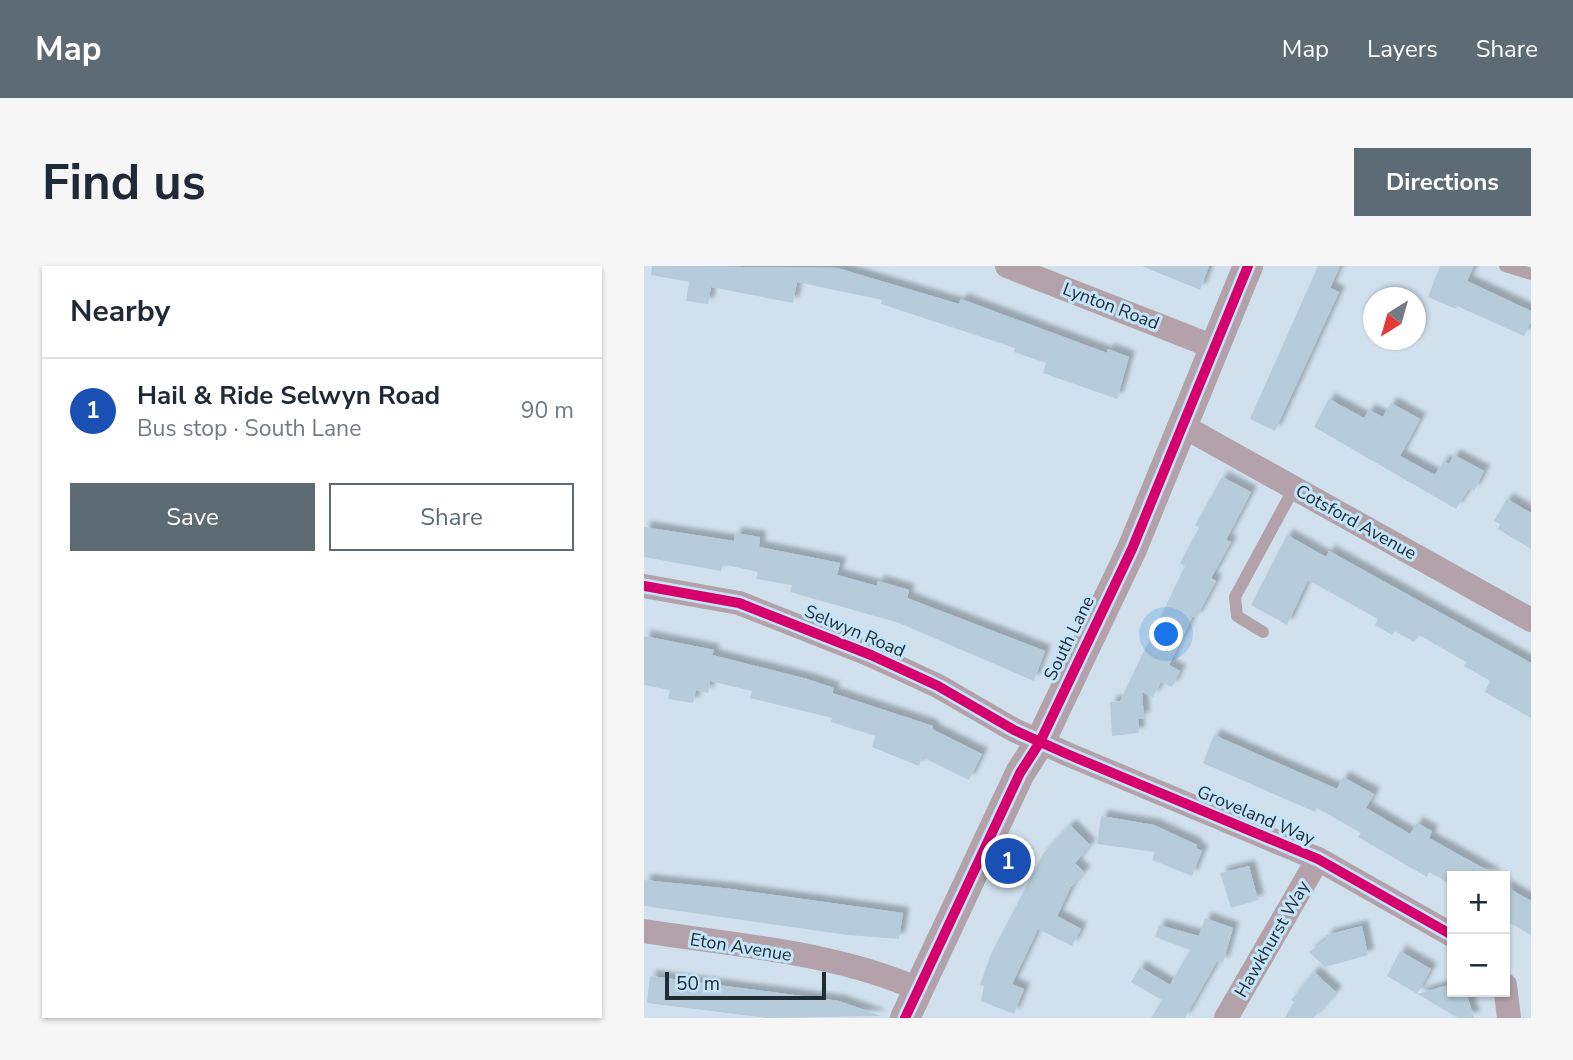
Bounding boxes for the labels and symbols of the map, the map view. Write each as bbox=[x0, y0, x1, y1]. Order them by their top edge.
street label: Lynton Road bbox=[1059, 277, 1163, 335]
north arrow bbox=[1363, 287, 1426, 350]
street label: Cotsford Avenue bbox=[1291, 479, 1421, 565]
street label: South Lane bbox=[1038, 592, 1100, 684]
street label: Selwyn Road bbox=[801, 599, 909, 663]
your location bbox=[1149, 617, 1183, 651]
street label: Groveland Way bbox=[1193, 779, 1319, 851]
pin: 1 bbox=[985, 835, 1031, 887]
street label: Hawkhurst Way bbox=[1229, 876, 1315, 1002]
street label: Eton Avenue bbox=[688, 927, 794, 967]
scale bar bbox=[665, 969, 826, 1001]

